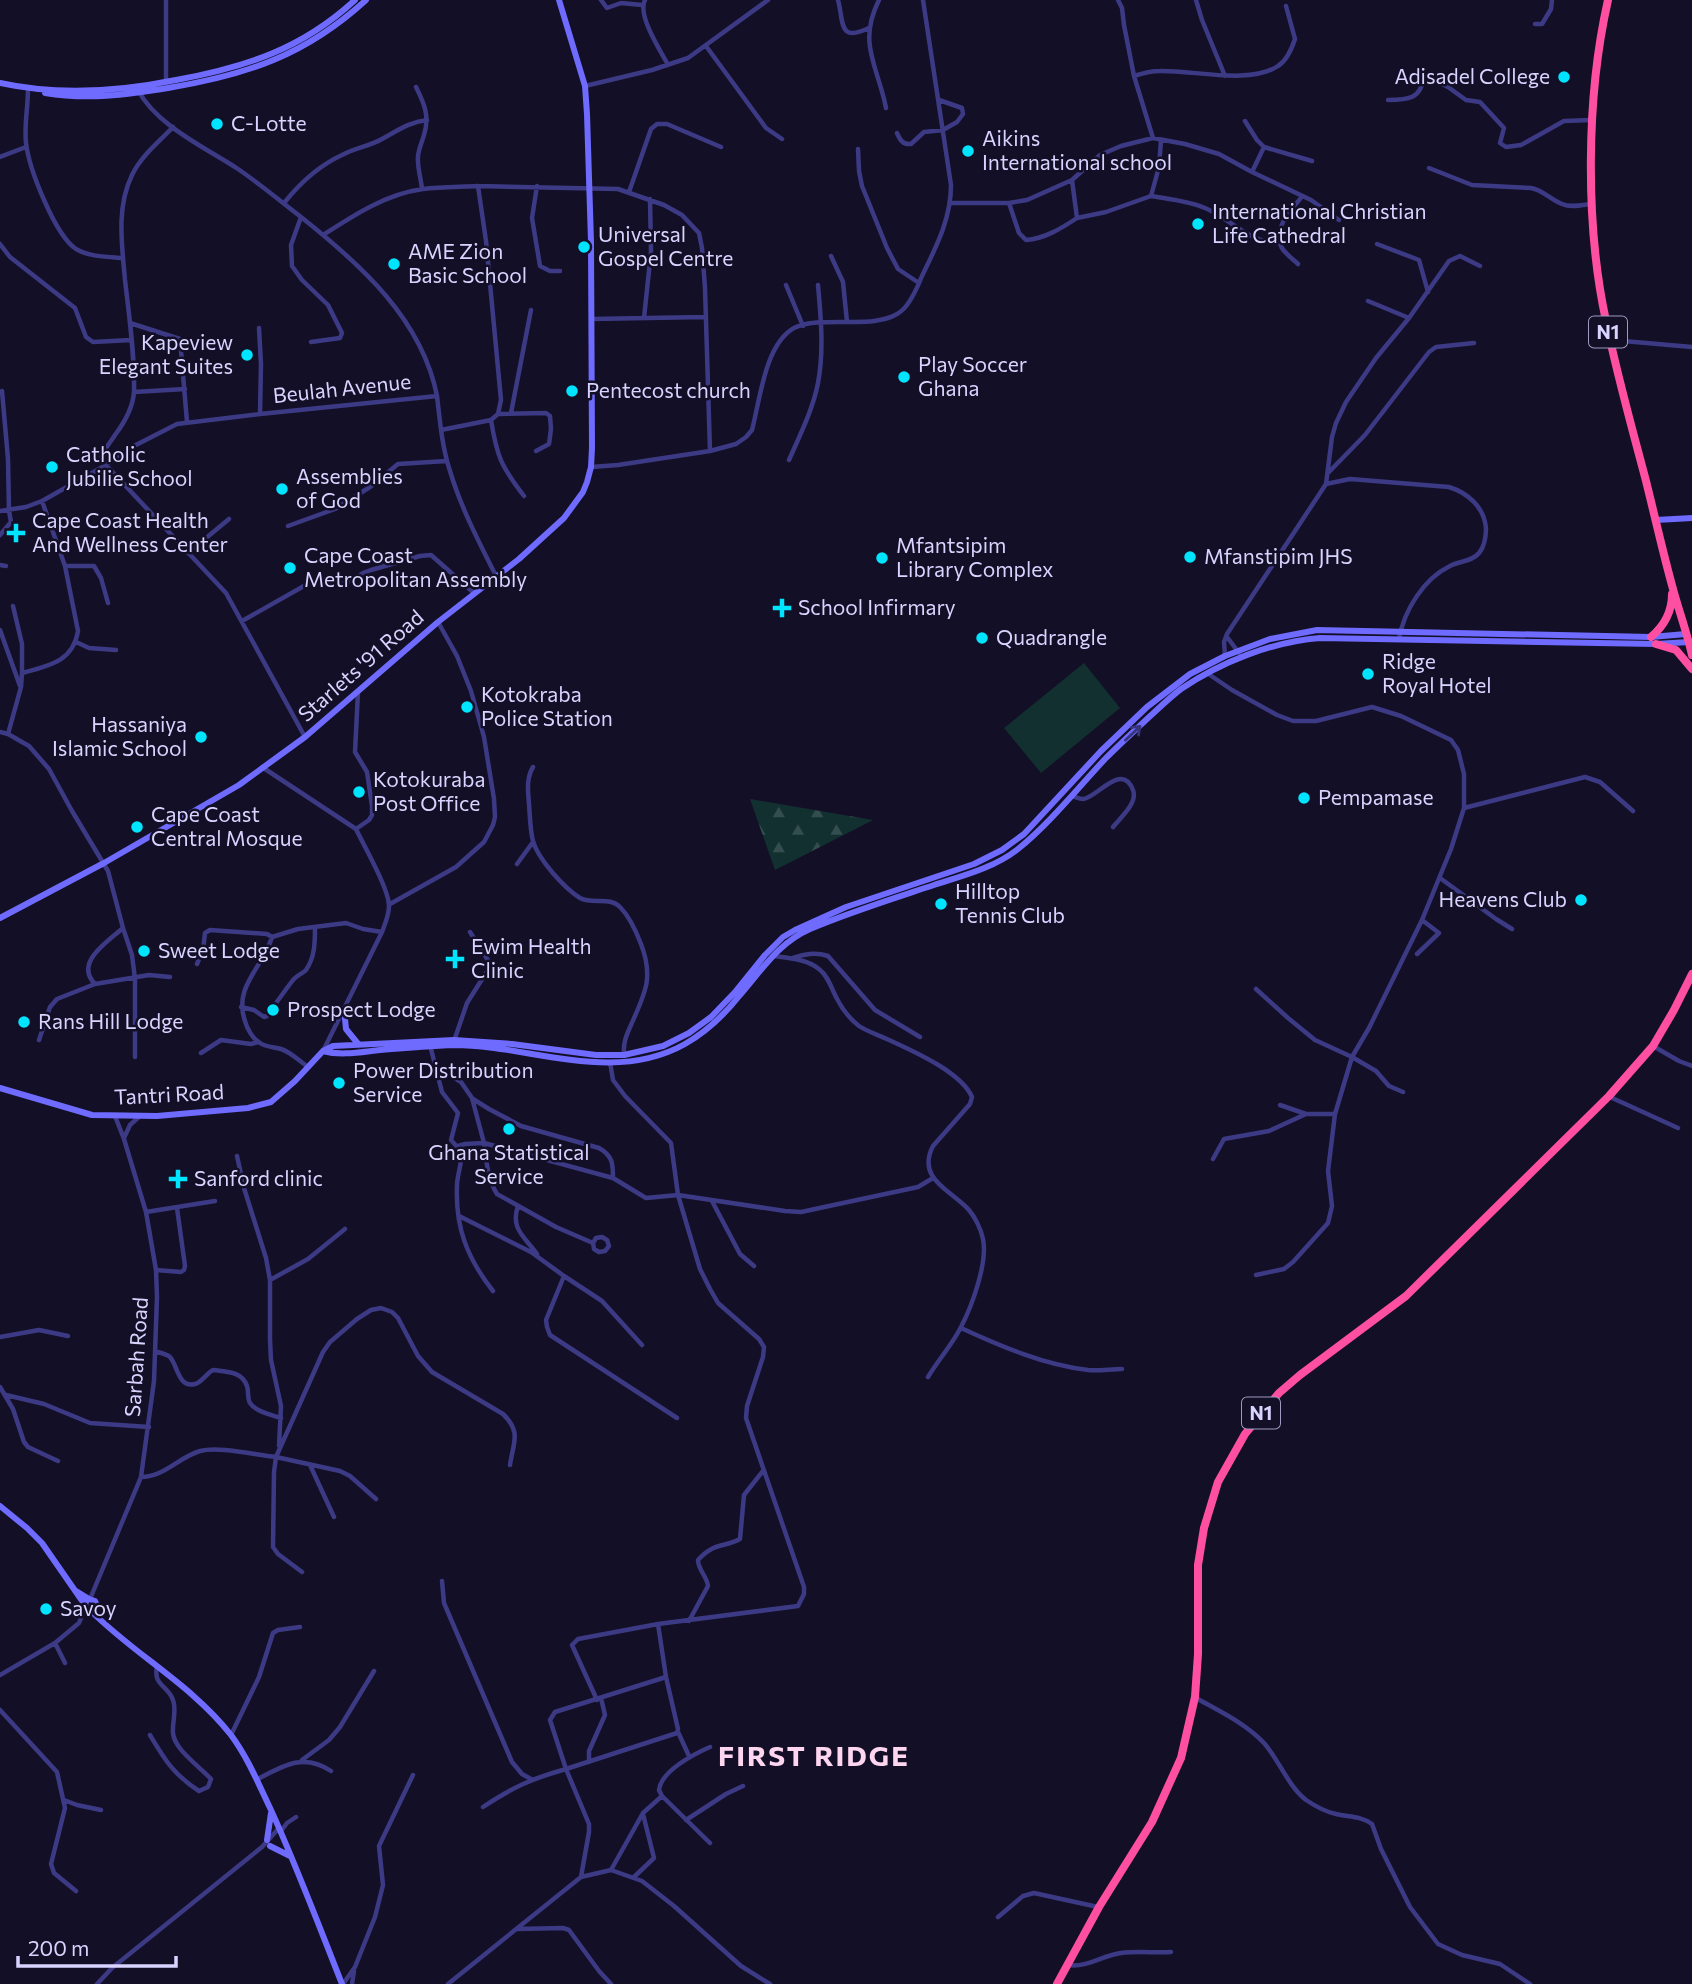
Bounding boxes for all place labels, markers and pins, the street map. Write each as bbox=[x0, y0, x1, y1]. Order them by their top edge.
place label: Adisadel College bbox=[1394, 63, 1550, 88]
marker: Adisadel College bbox=[1556, 69, 1572, 85]
place label: C-Lotte bbox=[231, 110, 306, 135]
marker: C-Lotte bbox=[209, 116, 225, 132]
place label: Aikins International school bbox=[982, 125, 1172, 174]
marker: Aikins International school bbox=[960, 143, 976, 159]
place label: International Christian Life Cathedral bbox=[1212, 198, 1427, 247]
marker: International Christian Life Cathedral bbox=[1190, 216, 1206, 232]
place label: Universal Gospel Centre bbox=[598, 221, 733, 270]
place label: AME Zion Basic School bbox=[408, 238, 527, 287]
marker: Universal Gospel Centre bbox=[576, 239, 592, 255]
marker: AME Zion Basic School bbox=[386, 256, 402, 272]
place label: Kapeview Elegant Suites bbox=[99, 329, 233, 378]
marker: Kapeview Elegant Suites bbox=[239, 347, 255, 363]
place label: Play Soccer Ghana bbox=[918, 351, 1027, 400]
marker: Play Soccer Ghana bbox=[896, 369, 912, 385]
place label: Pentecost church bbox=[586, 377, 751, 402]
marker: Pentecost church bbox=[564, 383, 580, 399]
place label: Catholic Jubilie School bbox=[66, 441, 193, 490]
marker: Catholic Jubilie School bbox=[44, 459, 60, 475]
place label: Assemblies of God bbox=[296, 463, 403, 512]
marker: Assemblies of God bbox=[274, 481, 290, 497]
place label: Cape Coast Health And Wellness Center bbox=[32, 507, 228, 556]
marker: Cape Coast Health And Wellness Center bbox=[6, 523, 26, 543]
place label: Mfantsipim Library Complex bbox=[896, 532, 1054, 581]
place label: Cape Coast Metropolitan Assembly bbox=[304, 542, 527, 591]
place label: Mfanstipim JHS bbox=[1204, 543, 1353, 568]
marker: Mfanstipim JHS bbox=[1182, 549, 1198, 565]
marker: Mfantsipim Library Complex bbox=[874, 550, 890, 566]
marker: Cape Coast Metropolitan Assembly bbox=[282, 560, 298, 576]
place label: School Infirmary bbox=[798, 594, 956, 619]
marker: School Infirmary bbox=[772, 598, 792, 618]
place label: Quadrangle bbox=[996, 624, 1107, 649]
marker: Quadrangle bbox=[974, 630, 990, 646]
place label: Ridge Royal Hotel bbox=[1382, 648, 1492, 697]
marker: Ridge Royal Hotel bbox=[1360, 666, 1376, 682]
place label: Kotokraba Police Station bbox=[481, 681, 613, 730]
marker: Kotokraba Police Station bbox=[459, 699, 475, 715]
place label: Hassaniya Islamic School bbox=[52, 711, 187, 760]
marker: Hassaniya Islamic School bbox=[193, 729, 209, 745]
place label: Kotokuraba Post Office bbox=[373, 766, 485, 815]
marker: Kotokuraba Post Office bbox=[351, 784, 367, 800]
place label: Pempamase bbox=[1318, 784, 1434, 809]
marker: Pempamase bbox=[1296, 790, 1312, 806]
place label: Cape Coast Central Mosque bbox=[151, 801, 303, 850]
marker: Cape Coast Central Mosque bbox=[129, 819, 145, 835]
place label: Hilltop Tennis Club bbox=[955, 878, 1065, 927]
place label: Heavens Club bbox=[1438, 886, 1567, 911]
marker: Heavens Club bbox=[1573, 892, 1589, 908]
marker: Hilltop Tennis Club bbox=[933, 896, 949, 912]
place label: Ewim Health Clinic bbox=[471, 933, 591, 982]
place label: Sweet Lodge bbox=[158, 937, 280, 962]
marker: Sweet Lodge bbox=[136, 943, 152, 959]
marker: Ewim Health Clinic bbox=[445, 949, 465, 969]
place label: Prospect Lodge bbox=[287, 996, 436, 1021]
marker: Prospect Lodge bbox=[265, 1002, 281, 1018]
place label: Rans Hill Lodge bbox=[38, 1008, 183, 1033]
marker: Rans Hill Lodge bbox=[16, 1014, 32, 1030]
place label: Power Distribution Service bbox=[353, 1057, 533, 1106]
marker: Power Distribution Service bbox=[331, 1075, 347, 1091]
marker: Ghana Statistical Service bbox=[501, 1121, 517, 1137]
place label: Ghana Statistical Service bbox=[428, 1139, 590, 1188]
place label: Sanford clinic bbox=[194, 1165, 323, 1190]
marker: Sanford clinic bbox=[168, 1169, 188, 1189]
place label: Savoy bbox=[60, 1595, 117, 1620]
marker: Savoy bbox=[38, 1601, 54, 1617]

